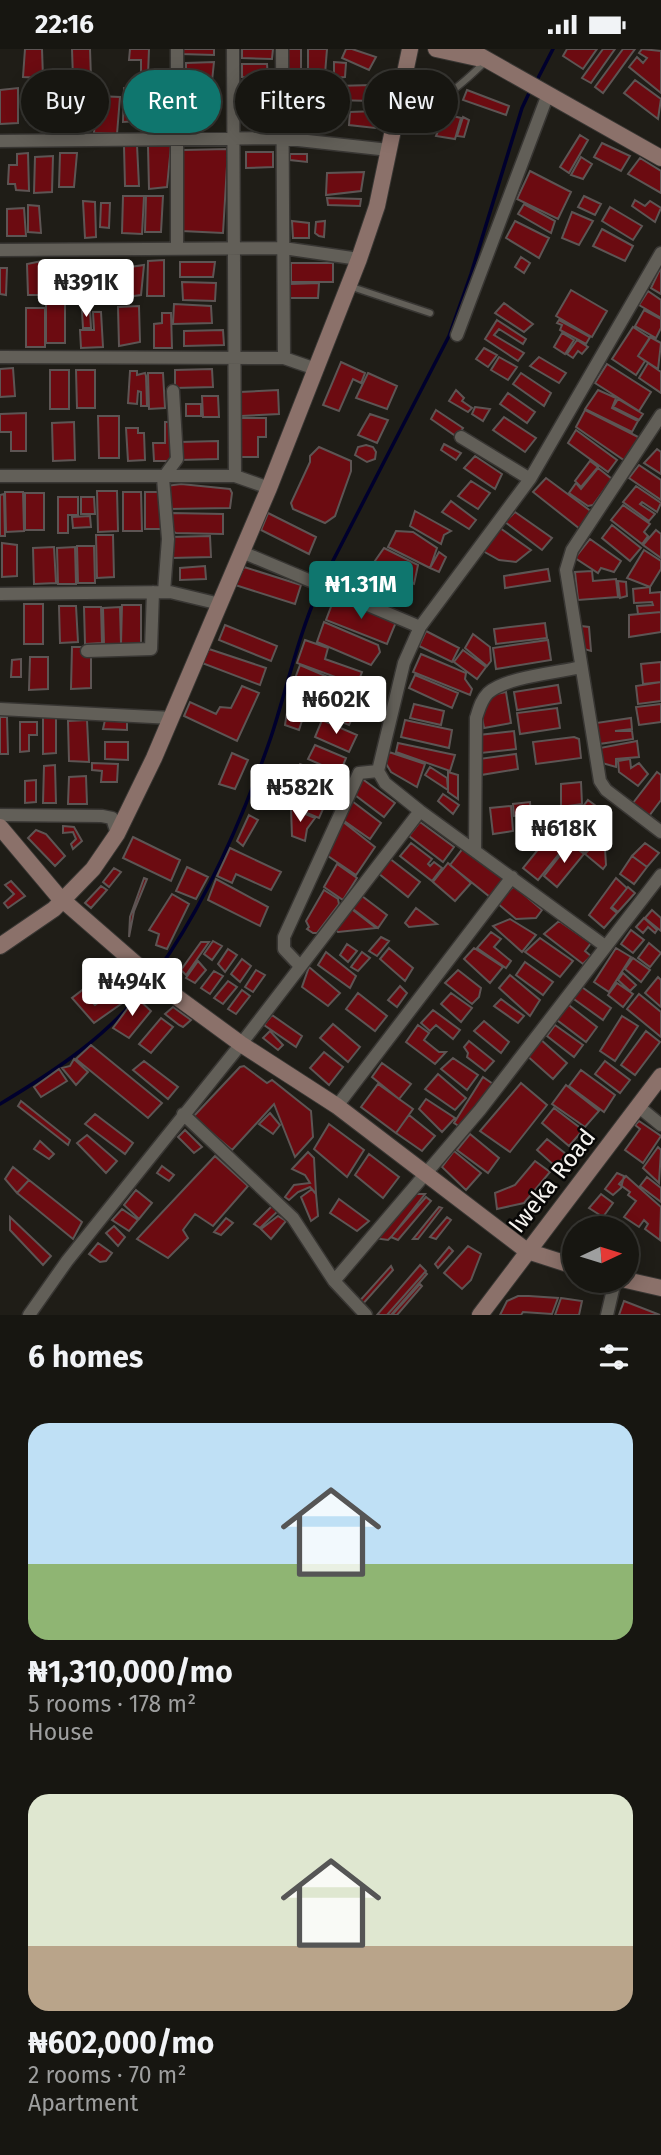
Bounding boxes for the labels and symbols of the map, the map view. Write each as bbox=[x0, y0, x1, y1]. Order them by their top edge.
pin: ₦391K bbox=[37, 259, 135, 319]
pin: ₦1.31M bbox=[304, 561, 418, 621]
pin: ₦602K bbox=[287, 677, 385, 736]
pin: ₦582K bbox=[251, 765, 349, 824]
pin: ₦618K bbox=[515, 805, 613, 865]
pin: ₦494K bbox=[83, 958, 181, 1018]
street label: Iweka Road bbox=[503, 1123, 601, 1239]
north arrow bbox=[562, 1216, 639, 1293]

